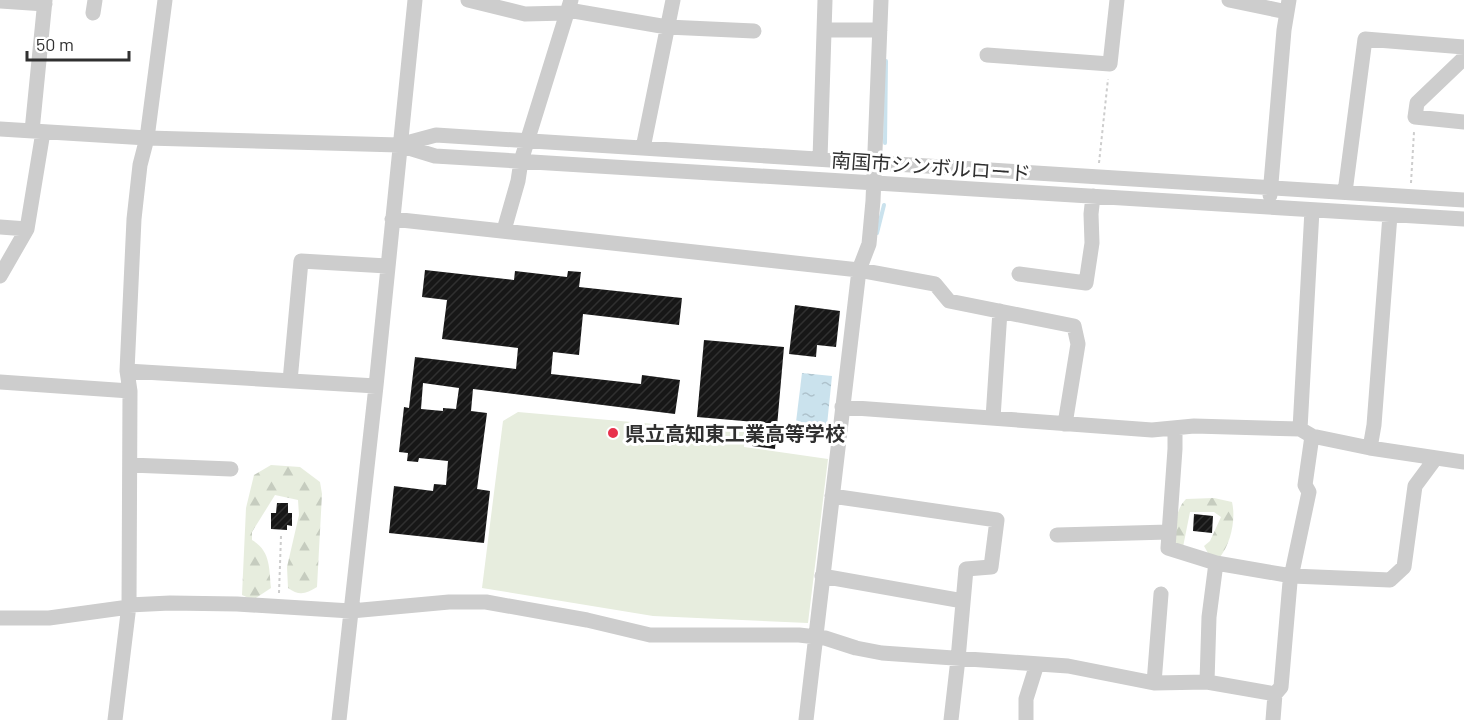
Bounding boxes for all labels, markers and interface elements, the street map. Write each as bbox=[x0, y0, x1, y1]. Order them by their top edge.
scale bar bbox=[27, 24, 129, 62]
text: 50 m bbox=[36, 33, 74, 55]
street label: 南国市シンボルロード bbox=[830, 147, 1032, 185]
place label: 県立高知東工業高等学校 bbox=[625, 421, 845, 445]
marker: 県立高知東工業高等学校 bbox=[606, 426, 620, 440]

